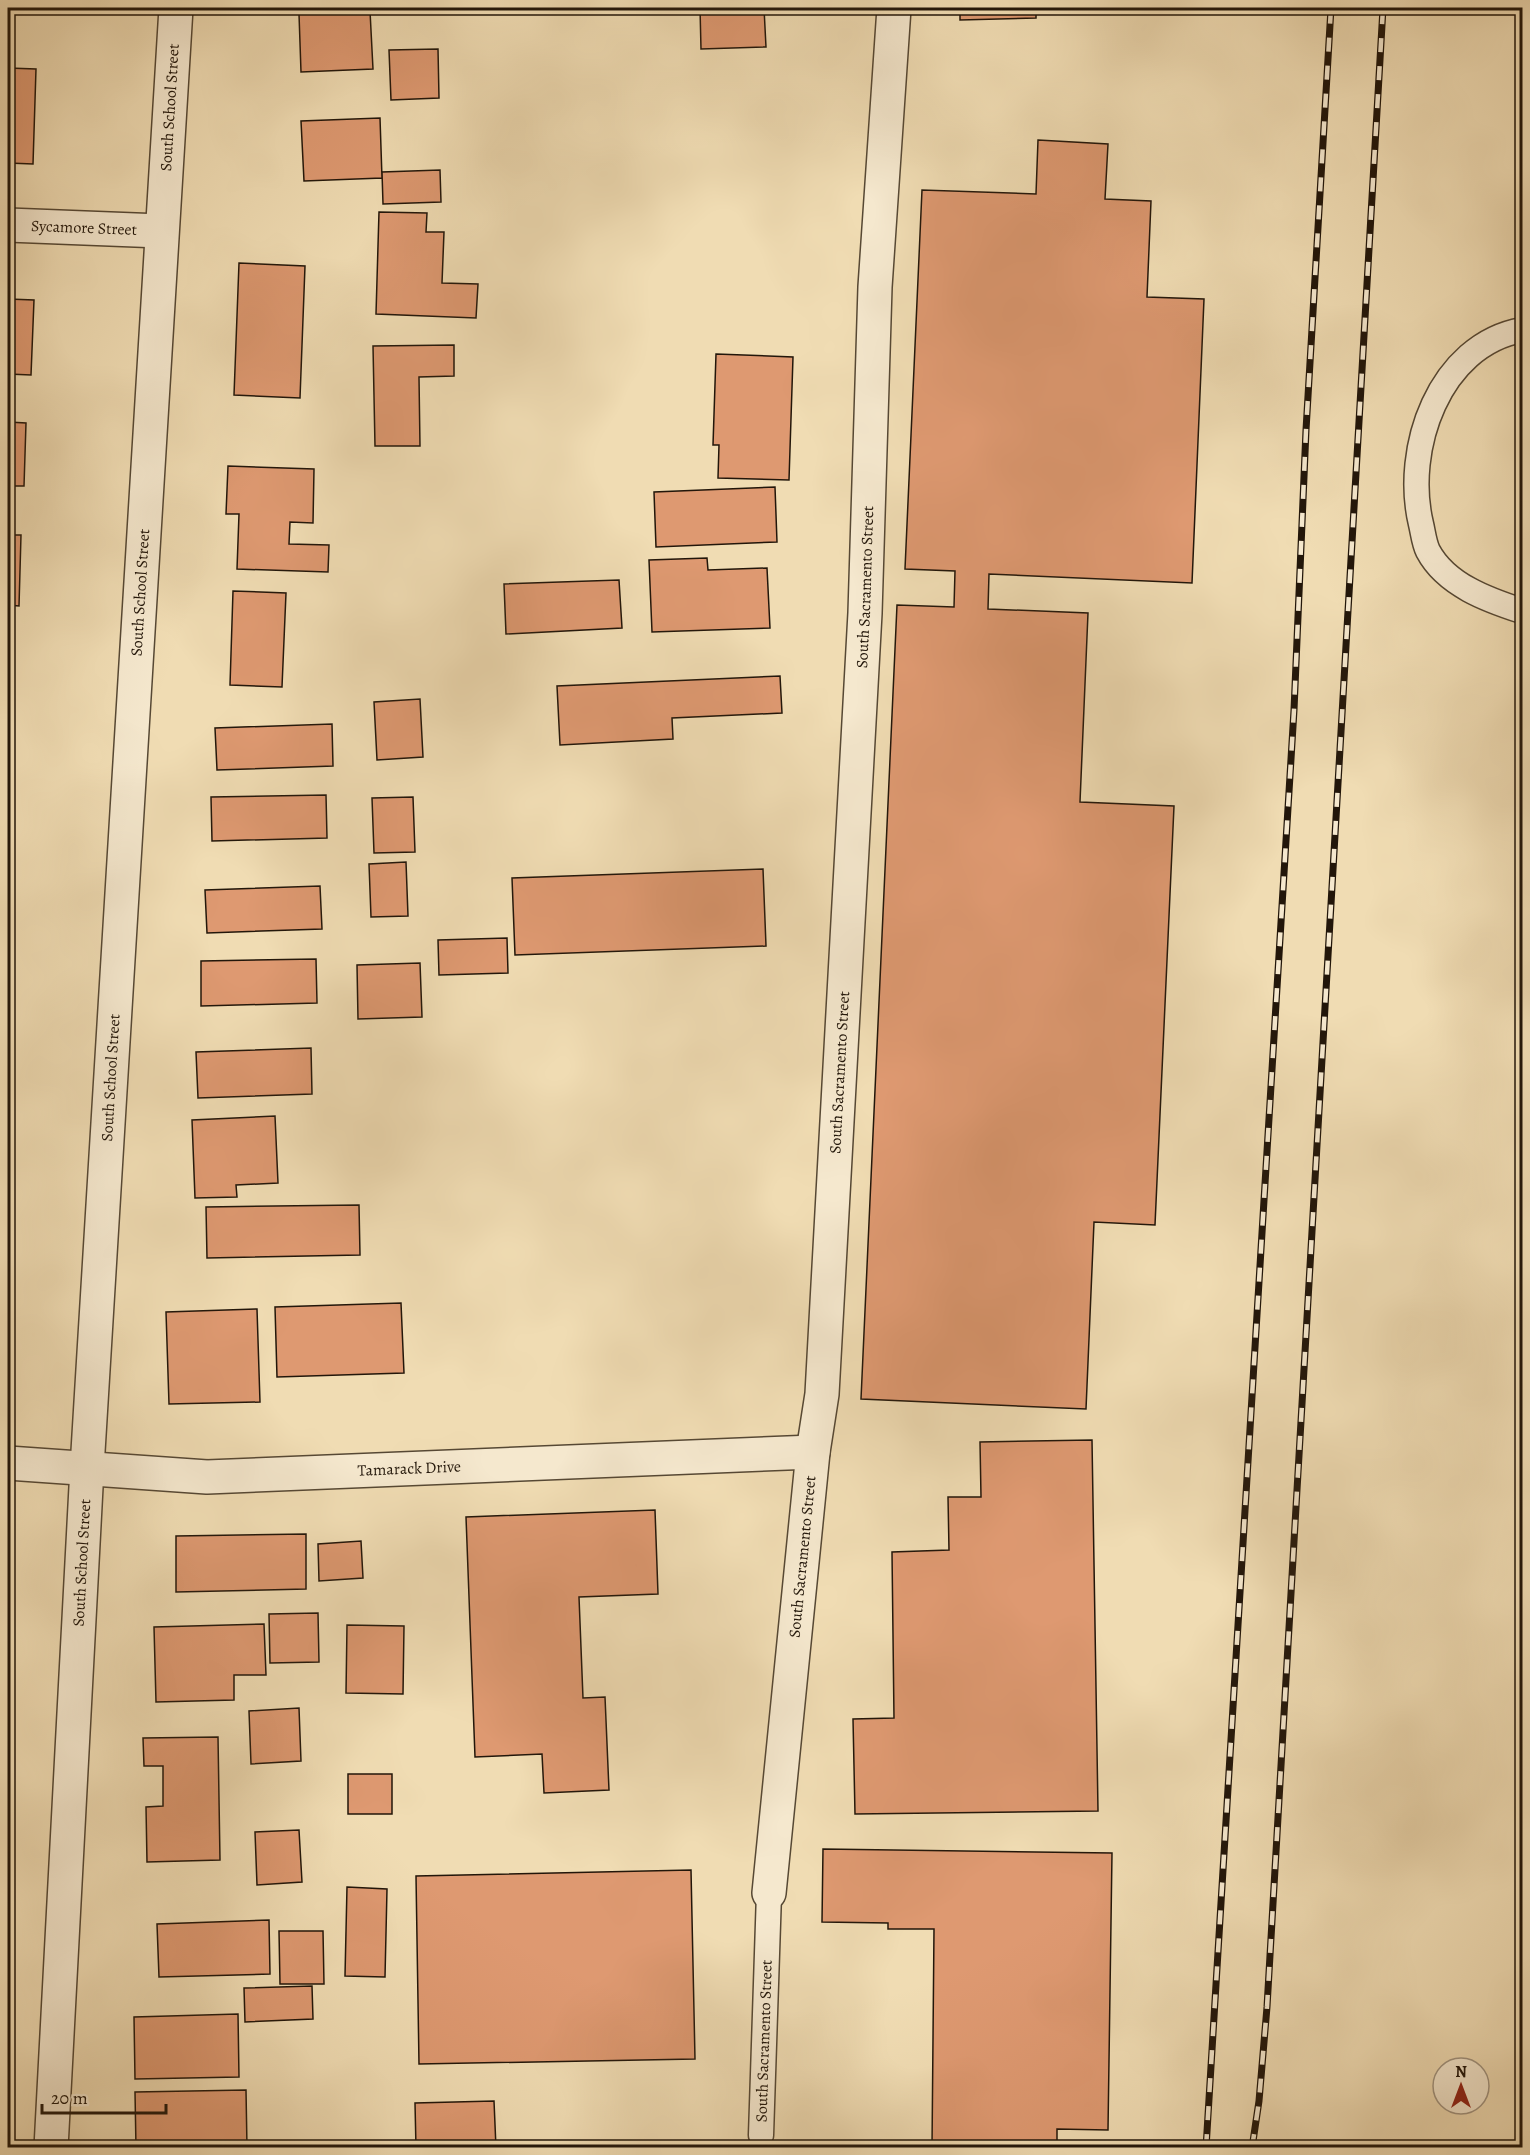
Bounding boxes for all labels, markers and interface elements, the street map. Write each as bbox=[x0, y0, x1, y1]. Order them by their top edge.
street label: South School Street bbox=[155, 43, 185, 172]
street label: Sycamore Street bbox=[30, 215, 137, 241]
street label: South Sacramento Street bbox=[851, 505, 879, 669]
street label: South School Street bbox=[126, 528, 155, 657]
street label: South Sacramento Street bbox=[824, 991, 855, 1154]
street label: South School Street bbox=[96, 1013, 126, 1142]
street label: Tamarack Drive bbox=[357, 1456, 461, 1482]
street label: South Sacramento Street bbox=[784, 1475, 822, 1639]
street label: South School Street bbox=[68, 1498, 96, 1627]
street label: South Sacramento Street bbox=[750, 1959, 778, 2123]
north arrow bbox=[1431, 2056, 1491, 2116]
text: N bbox=[1455, 2061, 1467, 2083]
scale bar bbox=[42, 2077, 166, 2115]
text: 20 m bbox=[51, 2086, 88, 2110]

